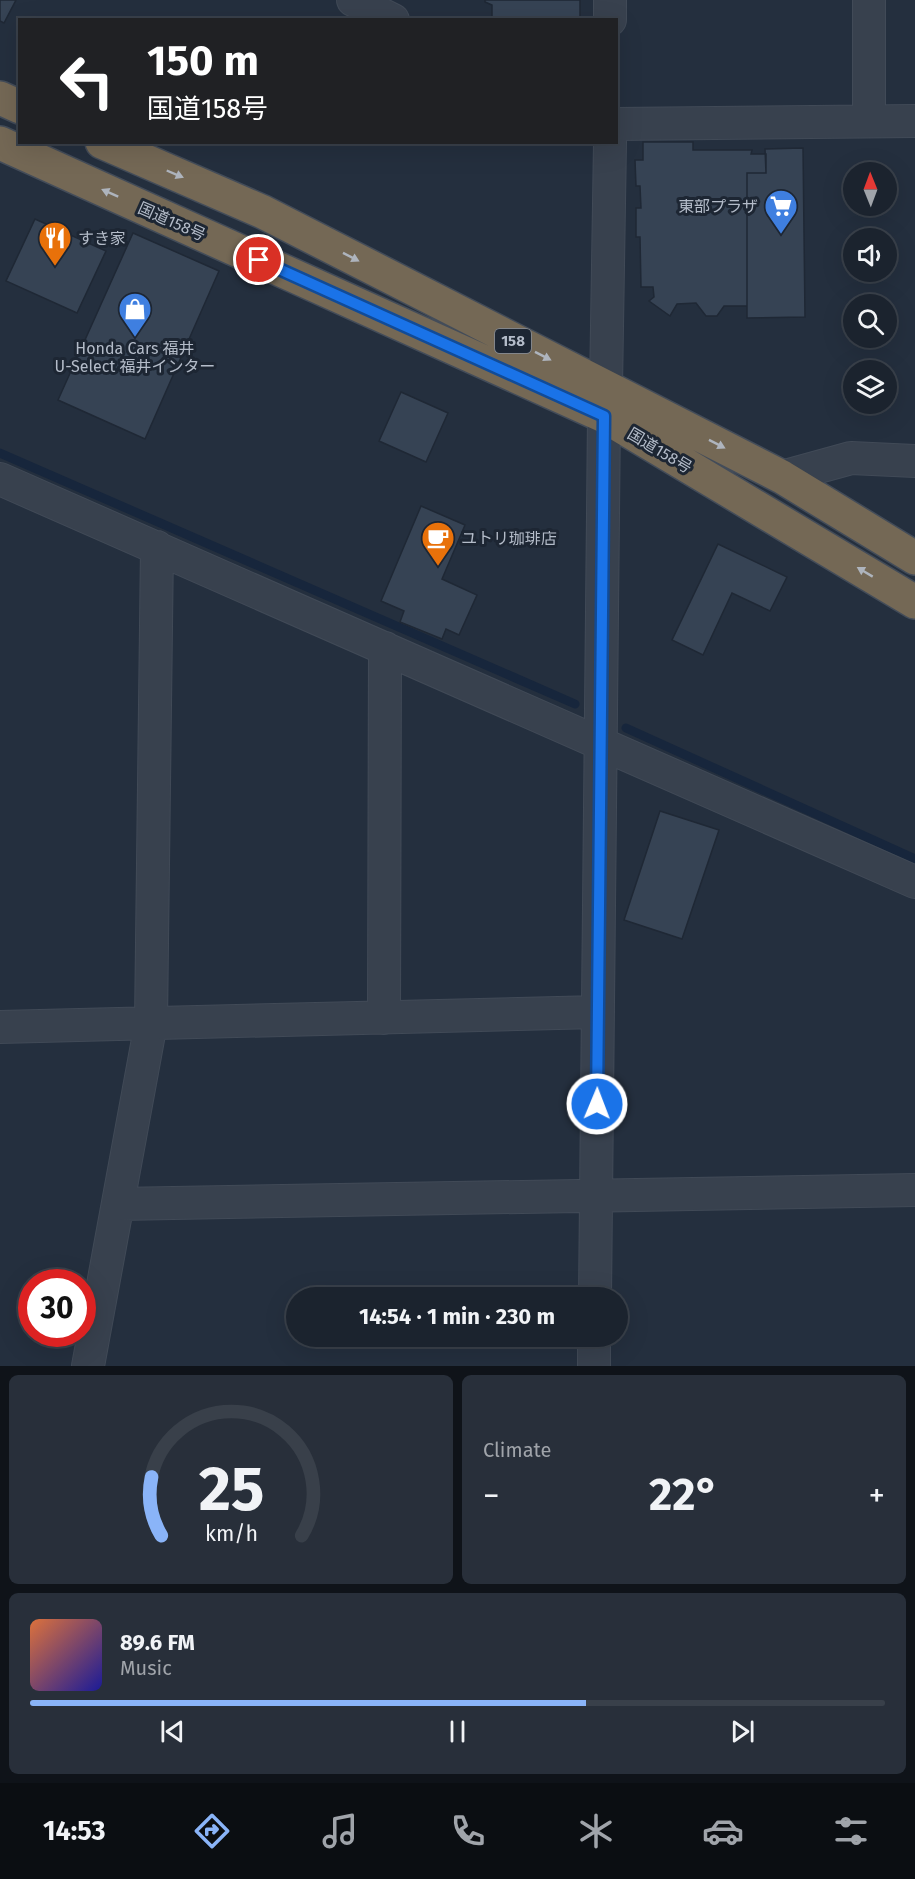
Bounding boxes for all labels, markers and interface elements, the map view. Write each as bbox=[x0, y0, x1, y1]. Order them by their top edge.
text: 150 m bbox=[147, 36, 259, 86]
icon: left bbox=[48, 42, 126, 120]
text: 国道158号 bbox=[147, 93, 268, 125]
north arrow bbox=[843, 162, 897, 216]
map controls bbox=[843, 162, 897, 414]
one-way arrow bbox=[166, 170, 184, 179]
one-way arrow bbox=[101, 188, 118, 197]
supermarket icon: 東部プラザ bbox=[763, 188, 799, 235]
place label: 東部プラザ bbox=[678, 197, 758, 216]
street label: 国道158号 bbox=[135, 198, 208, 245]
restaurant icon: すき家 bbox=[37, 220, 73, 267]
button: sound bbox=[843, 228, 897, 282]
place label: すき家 bbox=[78, 229, 126, 248]
pin bbox=[233, 234, 284, 285]
icon: arrive bbox=[242, 243, 275, 276]
one-way arrow bbox=[343, 253, 360, 262]
shop icon: Honda Cars 福井 U-Select 福井インター bbox=[117, 291, 153, 338]
button: search bbox=[843, 294, 897, 348]
road number: 158 bbox=[495, 329, 531, 353]
place label: Honda Cars 福井 U-Select 福井インター bbox=[55, 339, 215, 376]
one-way arrow bbox=[535, 351, 552, 361]
button: layers bbox=[843, 360, 897, 414]
street label: 国道158号 bbox=[624, 424, 695, 477]
one-way arrow bbox=[709, 439, 726, 449]
cafe icon: ユトリ珈琲店 bbox=[420, 520, 456, 567]
place label: ユトリ珈琲店 bbox=[461, 529, 557, 548]
one-way arrow bbox=[857, 566, 873, 577]
position arrow bbox=[565, 1072, 629, 1136]
speed limit sign: 30 bbox=[18, 1269, 96, 1347]
text: 14:54 · 1 min · 230 m bbox=[359, 1303, 555, 1330]
text: Climate bbox=[483, 1438, 551, 1462]
text: 25 bbox=[198, 1452, 264, 1527]
text: 22° bbox=[649, 1468, 719, 1522]
text: − bbox=[483, 1476, 500, 1516]
text: + bbox=[869, 1476, 885, 1516]
text: km/h bbox=[204, 1522, 258, 1548]
text: 89.6 FM bbox=[120, 1629, 195, 1656]
text: Music bbox=[120, 1656, 172, 1680]
icon: previous bbox=[156, 1715, 189, 1748]
icon: pause bbox=[441, 1715, 474, 1748]
icon: next bbox=[726, 1715, 759, 1748]
icon: directions bbox=[191, 1810, 233, 1852]
icon: music bbox=[319, 1810, 361, 1852]
icon: phone bbox=[447, 1810, 489, 1852]
icon: climate bbox=[575, 1810, 617, 1852]
icon: car bbox=[702, 1810, 744, 1852]
icon: filters bbox=[830, 1810, 872, 1852]
text: 14:53 bbox=[43, 1815, 106, 1847]

